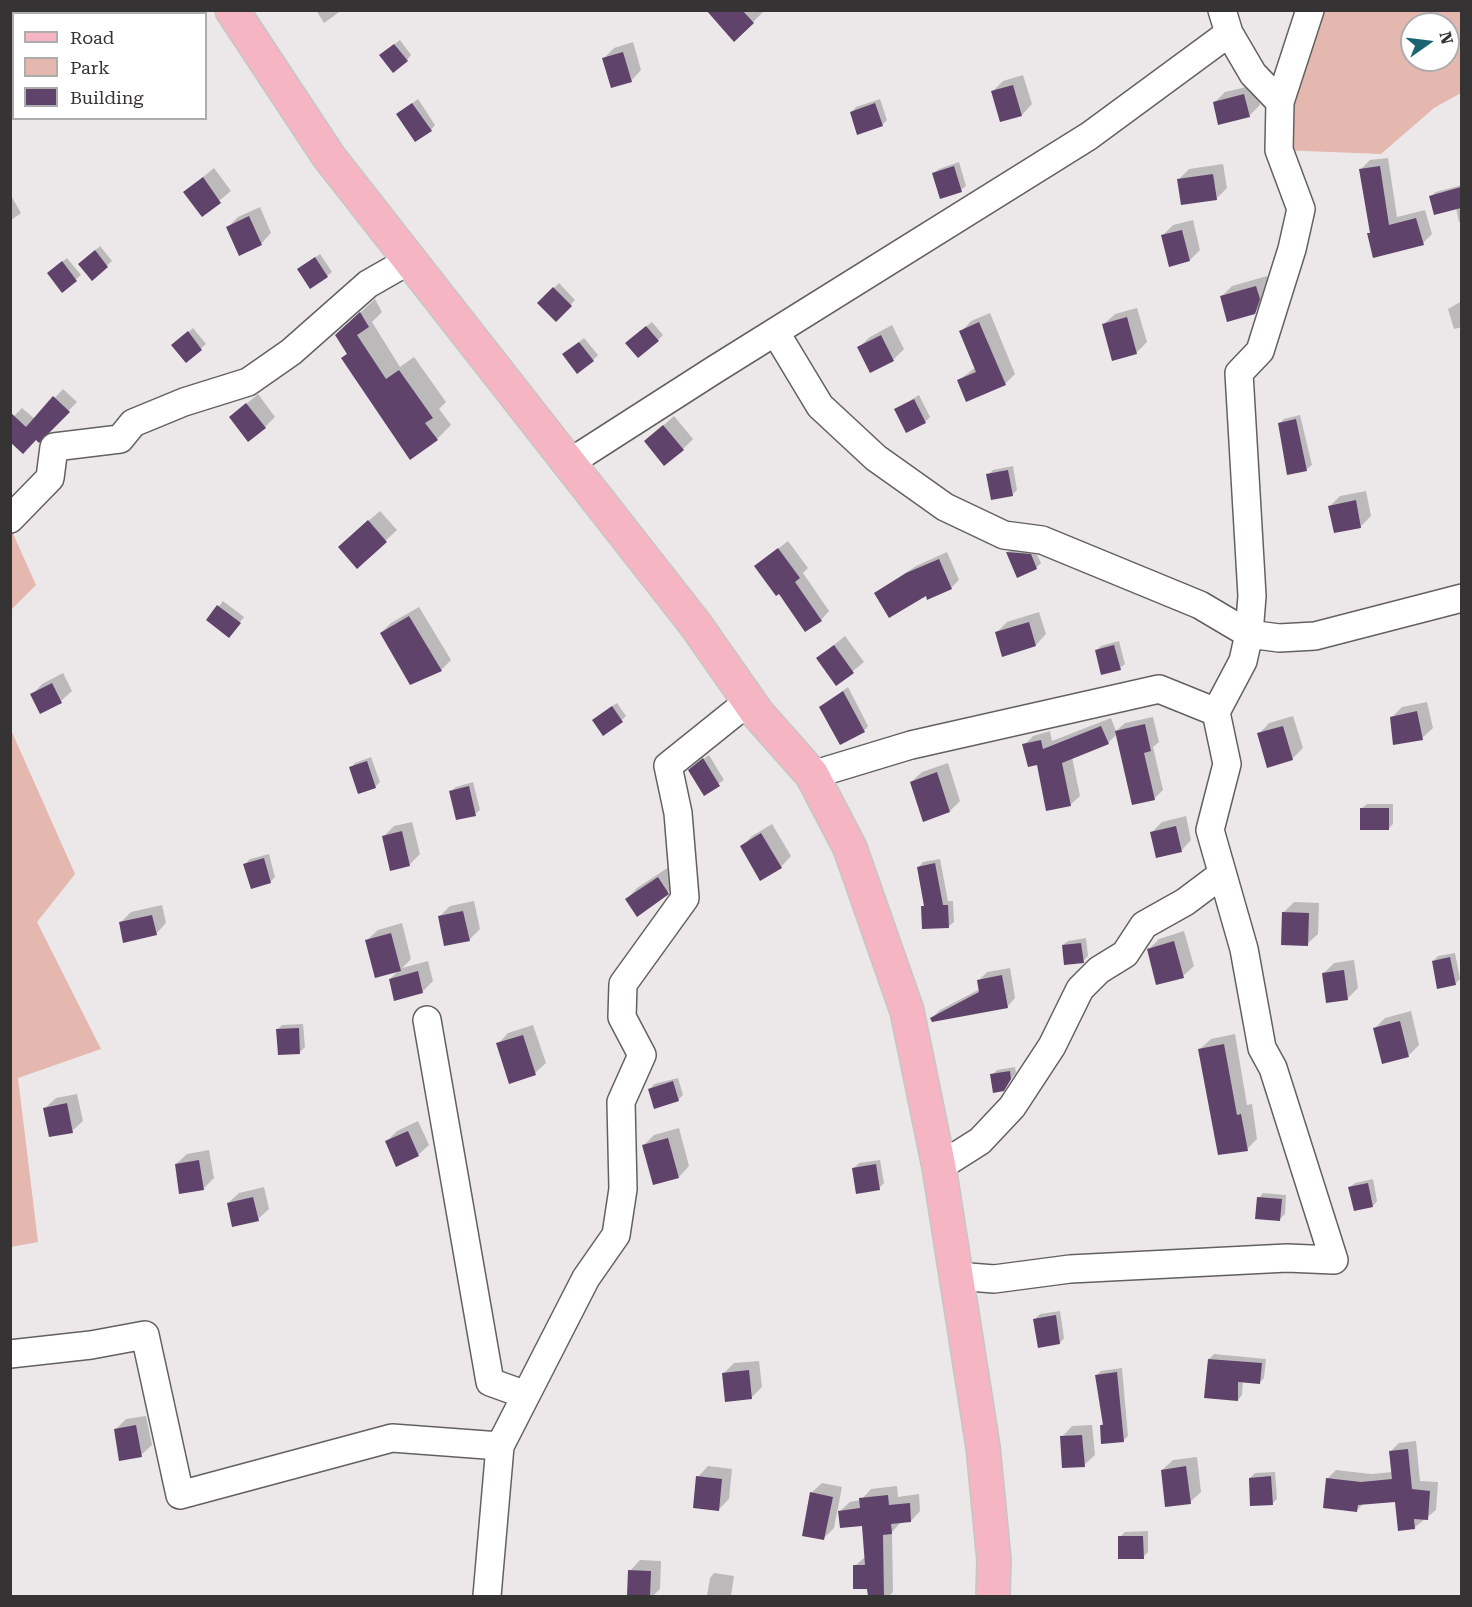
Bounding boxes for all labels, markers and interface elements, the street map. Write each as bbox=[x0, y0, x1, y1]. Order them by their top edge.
legend bbox=[12, 12, 207, 120]
north arrow bbox=[1400, 12, 1460, 72]
text: Road bbox=[70, 27, 114, 48]
text: N bbox=[1435, 30, 1457, 46]
text: Park bbox=[70, 57, 110, 78]
text: Building bbox=[70, 87, 144, 108]

